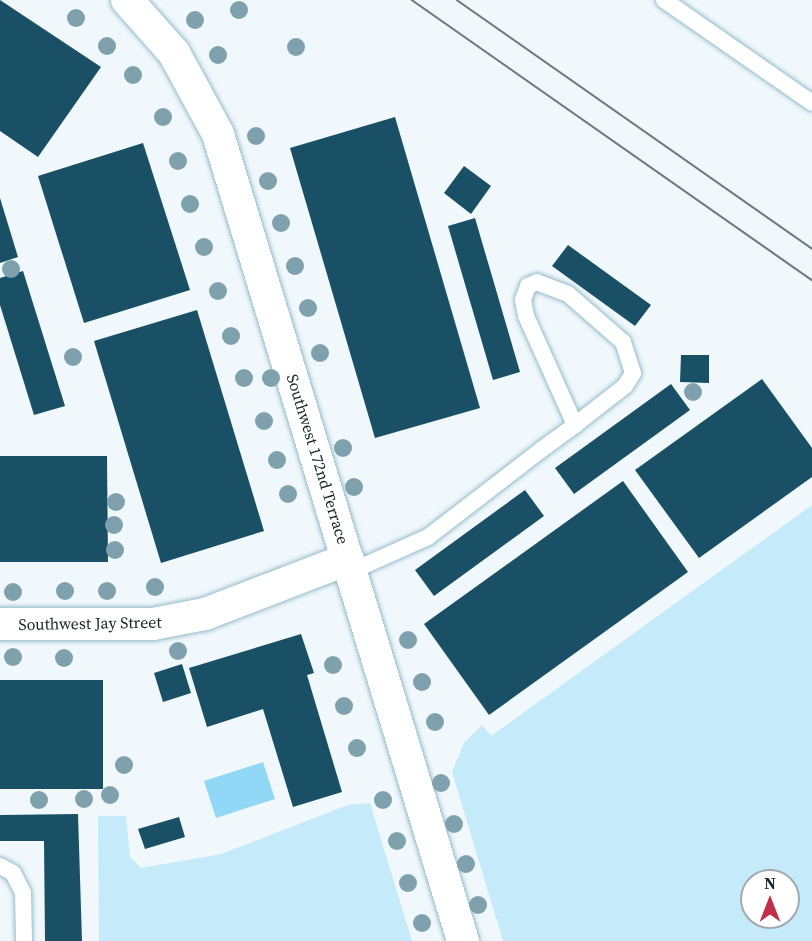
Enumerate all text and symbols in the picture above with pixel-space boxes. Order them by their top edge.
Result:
street label: Southwest 172nd Terrace [283,372,353,546]
street label: Southwest Jay Street [18,612,162,634]
north arrow [740,869,800,929]
text: N [764,872,776,894]

